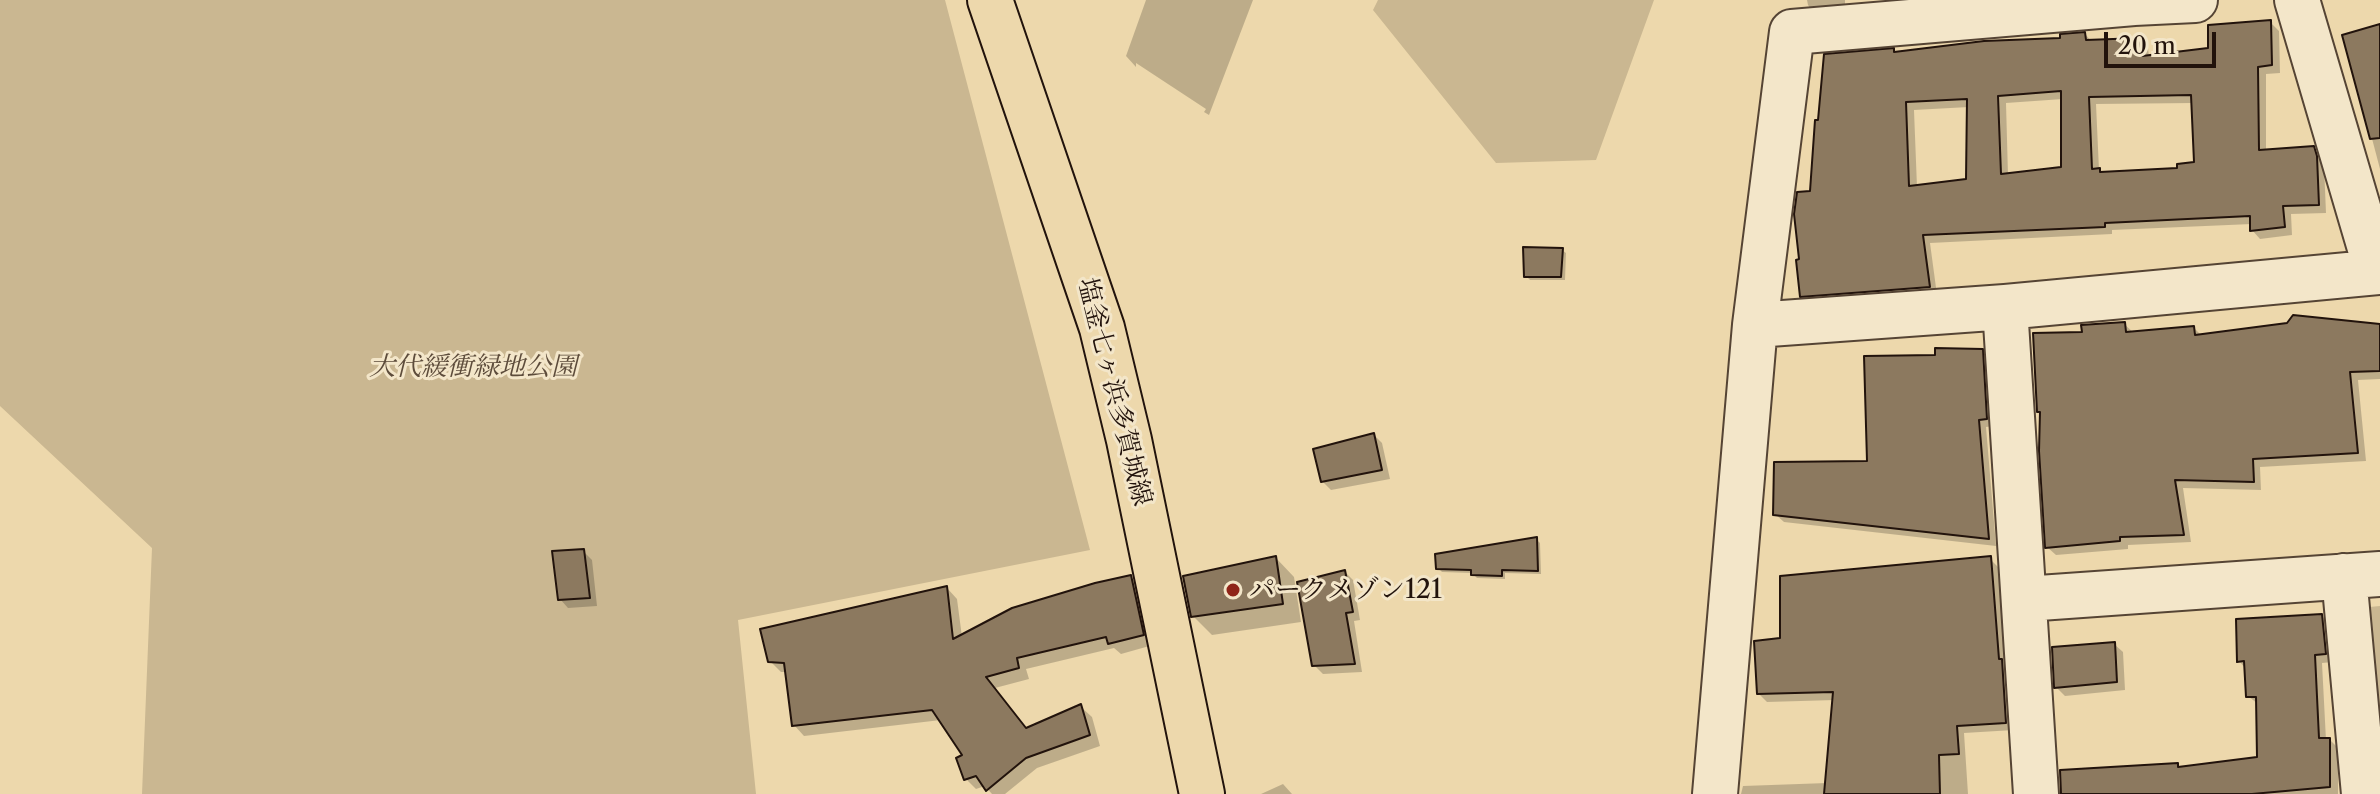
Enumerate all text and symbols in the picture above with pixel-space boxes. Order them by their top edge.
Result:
scale bar [2108,16,2220,66]
text: 20 m [2118,31,2176,60]
street label: 塩釜七ヶ浜多賀城線 [1071,275,1157,509]
park label: 大代緩衝緑地公園 [369,351,577,383]
place label: パークメゾン121 [1249,574,1442,606]
marker: パークメゾン121 [1224,581,1242,599]

